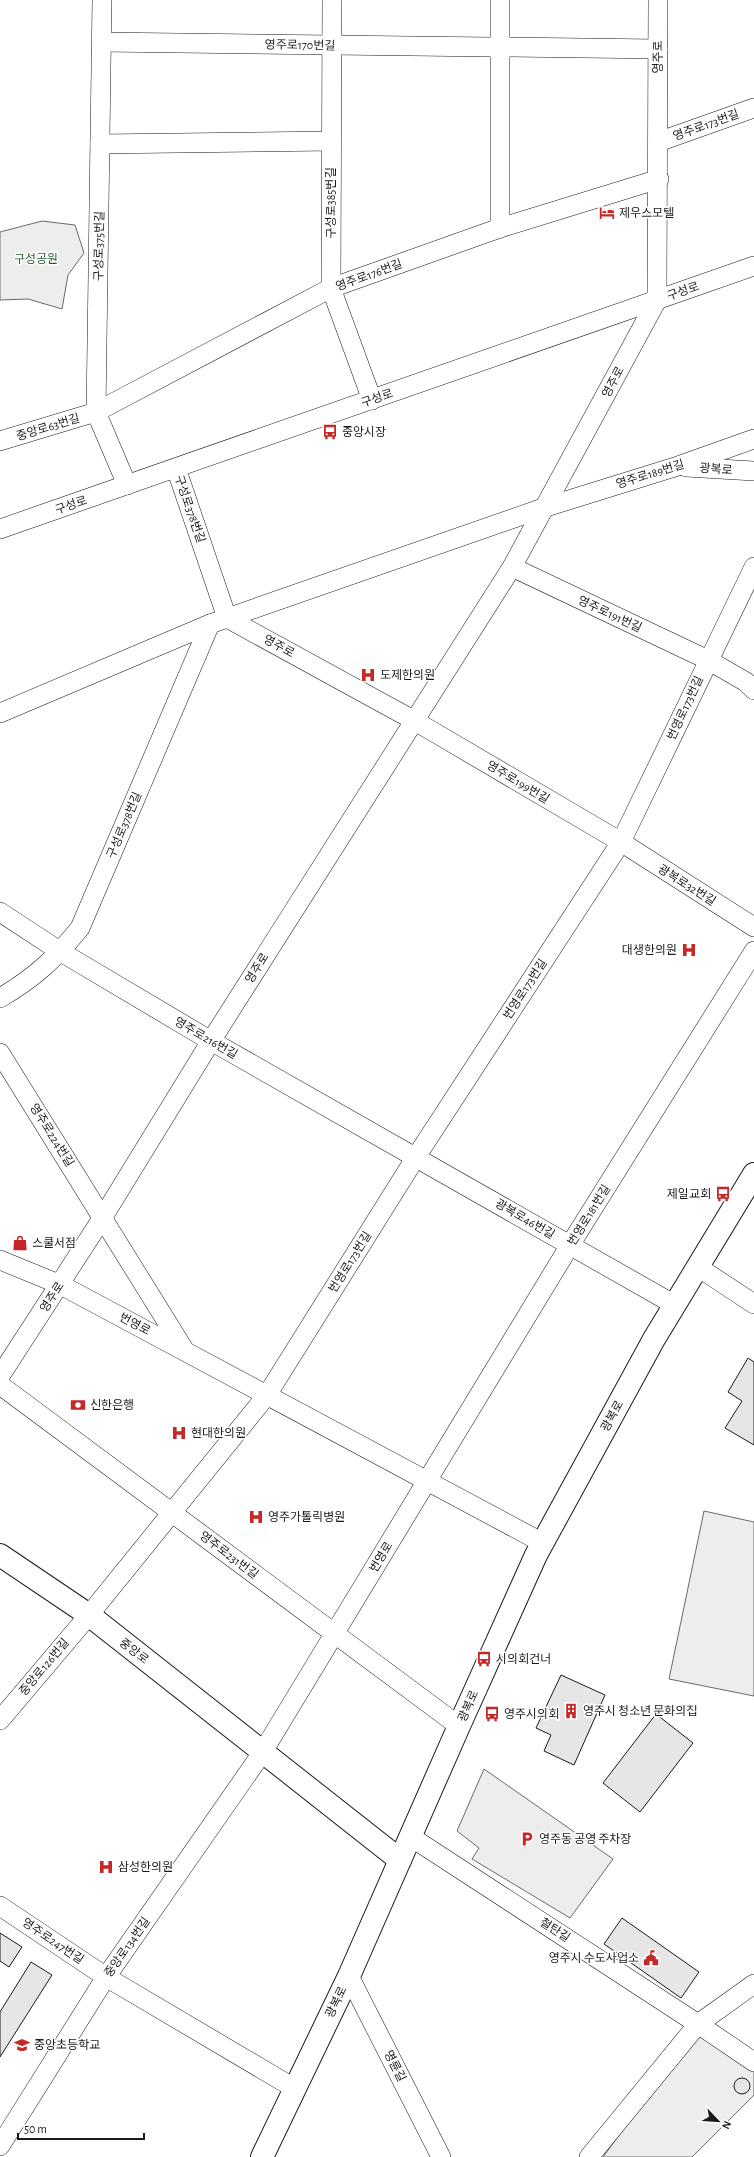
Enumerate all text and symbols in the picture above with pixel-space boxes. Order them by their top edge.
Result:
street label: 영주로170번길 [265,38,335,52]
street label: 영주로 [652,40,664,74]
street label: 영주로173번길 [671,108,741,142]
street label: 구성로385번길 [325,168,337,238]
hotel icon: 제우스모텔 [598,204,616,222]
place label: 제우스모텔 [619,207,674,219]
street label: 구성로375번길 [92,211,106,281]
park label: 구성공원 [14,253,58,265]
street label: 영주로176번길 [334,257,404,293]
street label: 구성로 [665,280,701,302]
street label: 영주로 [600,365,626,399]
street label: 구성로 [359,387,395,409]
street label: 중앙로63번길 [15,412,81,442]
bus stop icon: 중앙시장 [321,423,339,441]
place label: 중앙시장 [342,426,386,438]
street label: 영주로189번길 [614,458,686,490]
street label: 광복로 [699,462,733,476]
street label: 구성로378번길 [173,474,207,544]
street label: 구성로 [53,494,89,516]
street label: 영주로191번길 [576,594,644,634]
street label: 영주로 [262,633,296,659]
hospital icon: 도제한의원 [359,666,377,684]
place label: 도제한의원 [380,669,435,681]
street label: 번영로173번길 [665,674,705,742]
street label: 영주로199번길 [485,759,551,805]
street label: 구성로378번길 [105,790,143,860]
street label: 광복로32번길 [656,863,718,907]
hospital icon: 대생한의원 [680,941,698,959]
place label: 대생한의원 [622,944,677,956]
street label: 영주로 [243,951,271,985]
street label: 번영로173번길 [501,957,549,1021]
street label: 영주로216번길 [172,1015,240,1061]
street label: 영주로224번길 [28,1101,76,1169]
street label: 번영로181번길 [566,1182,612,1248]
bus stop icon: 제일교회 [714,1185,732,1203]
place label: 제일교회 [667,1188,711,1200]
street label: 광복로46번길 [493,1197,557,1241]
street label: 번영로173번길 [327,1229,373,1295]
shop icon: 스쿨서점 [11,1234,29,1252]
place label: 스쿨서점 [32,1237,76,1249]
street label: 영주로 [38,1280,66,1314]
street label: 번영로 [118,1311,152,1337]
bank icon: 신한은행 [69,1396,87,1414]
place label: 신한은행 [90,1399,134,1411]
street label: 광복로 [599,1399,625,1433]
hospital icon: 현대한의원 [170,1424,188,1442]
place label: 현대한의원 [191,1426,246,1439]
hospital icon: 영주가톨릭병원 [247,1508,265,1526]
place label: 영주가톨릭병원 [268,1511,345,1523]
street label: 영주로231번길 [198,1529,260,1581]
street label: 번영로 [367,1540,395,1574]
street label: 중앙로126번길 [17,1636,71,1698]
street label: 중앙로 [117,1636,151,1666]
bus stop icon: 시의회건너 [475,1650,493,1668]
place label: 시의회건너 [496,1653,551,1665]
street label: 광복로 [456,1688,480,1724]
building icon: 영주시 청소년 문화의집 [562,1702,580,1720]
bus stop icon: 영주시의회 [483,1705,501,1723]
place label: 영주시 청소년 문화의집 [583,1705,697,1717]
place label: 영주시의회 [504,1708,559,1720]
parking icon: 영주동 공영 주차장 [518,1830,536,1848]
place label: 영주동 공영 주차장 [539,1833,631,1845]
hospital icon: 삼성한의원 [97,1858,115,1876]
place label: 삼성한의원 [118,1861,173,1873]
street label: 중앙로134번길 [102,1915,152,1979]
street label: 영주로247번길 [20,1916,86,1966]
street label: 철탄길 [538,1916,572,1944]
public building icon: 영주시 수도사업소 [642,1949,660,1967]
place label: 영주시 수도사업소 [549,1952,639,1964]
street label: 광복로 [323,1984,349,2020]
school or university icon: 중앙초등학교 [13,2036,31,2054]
place label: 중앙초등학교 [34,2038,100,2051]
street label: 명륜길 [382,2049,408,2083]
north arrow [698,2101,738,2141]
scale bar [18,2115,144,2141]
text: N [720,2119,733,2131]
text: 50 m [24,2123,47,2135]

